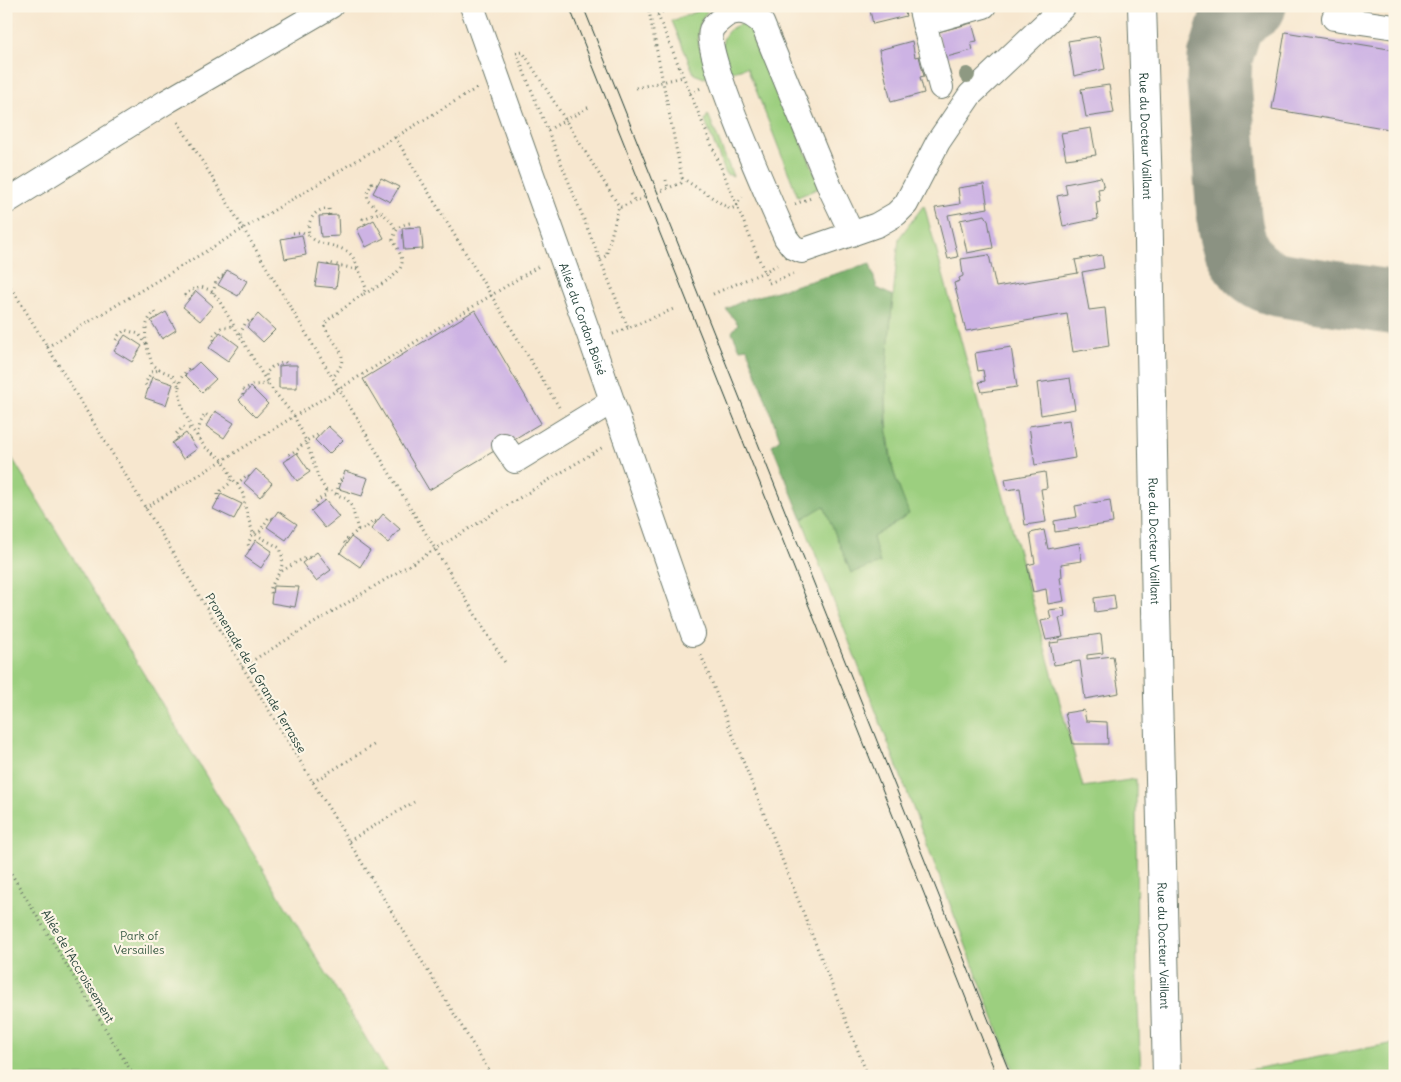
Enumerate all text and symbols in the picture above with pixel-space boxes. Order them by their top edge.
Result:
street label: Rue du Docteur Vaillant [1137,72,1156,200]
street label: Allée du Cordon Boisé [557,261,610,377]
street label: Rue du Docteur Vaillant [1146,477,1163,605]
street label: Promenade de la Grande Terrasse [202,590,310,756]
street label: Rue du Docteur Vaillant [1155,882,1173,1009]
street label: Allée de l'Accroissement [38,907,118,1025]
park label: Park of Versailles [114,928,164,957]

